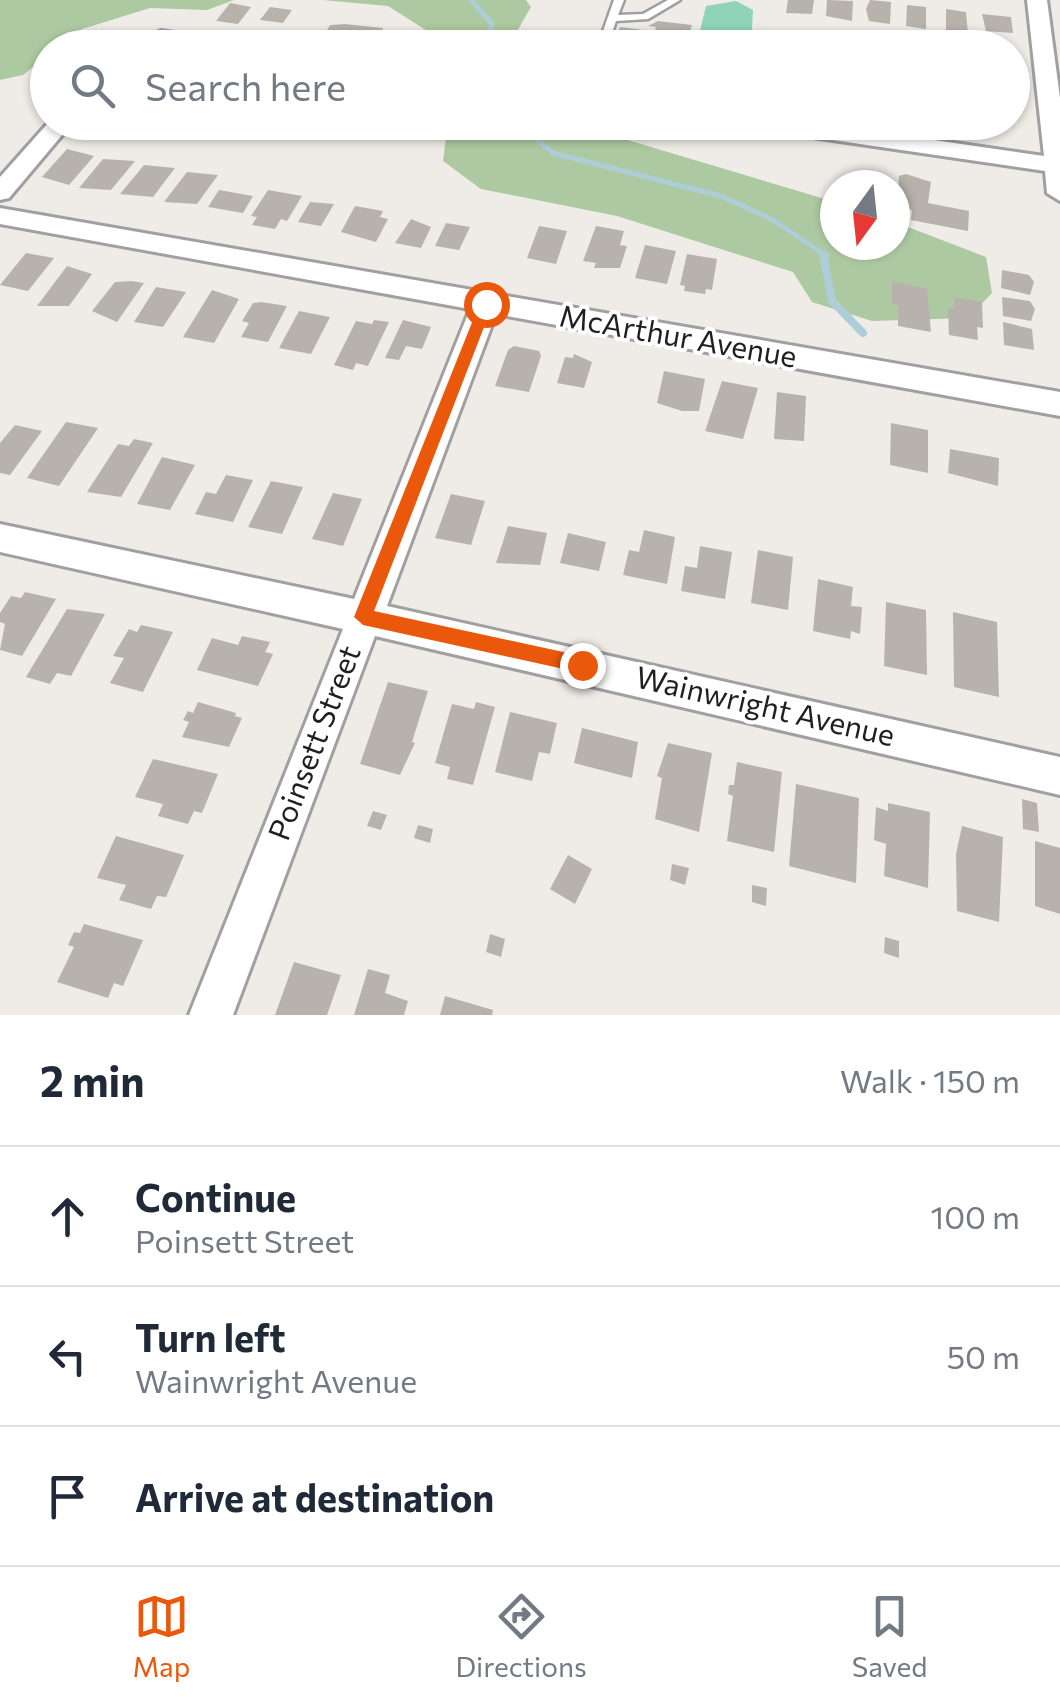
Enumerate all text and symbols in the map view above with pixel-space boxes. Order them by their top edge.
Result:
search box [30,30,1030,140]
icon: search [65,58,120,113]
text: Search here [145,62,346,109]
north arrow [820,170,910,260]
route start [464,282,510,328]
street label: McArthur Avenue [557,295,800,374]
street label: Poinsett Street [259,640,367,845]
route end [560,643,606,689]
street label: Wainwright Avenue [633,657,899,752]
text: 2 min [40,1054,145,1106]
text: Walk · 150 m [840,1060,1020,1100]
text: Continue [135,1173,296,1220]
icon: ahead [40,1189,95,1244]
text: 100 m [931,1196,1020,1236]
text: Poinsett Street [135,1220,354,1260]
text: Turn left [135,1313,286,1360]
icon: left [40,1329,95,1384]
text: 50 m [947,1336,1020,1376]
text: Wainwright Avenue [135,1360,417,1400]
icon: arrive [40,1469,95,1524]
text: Arrive at destination [135,1473,494,1520]
tab: Map [133,1589,190,1683]
tab: Directions [455,1589,587,1683]
tab: Saved [852,1589,927,1683]

